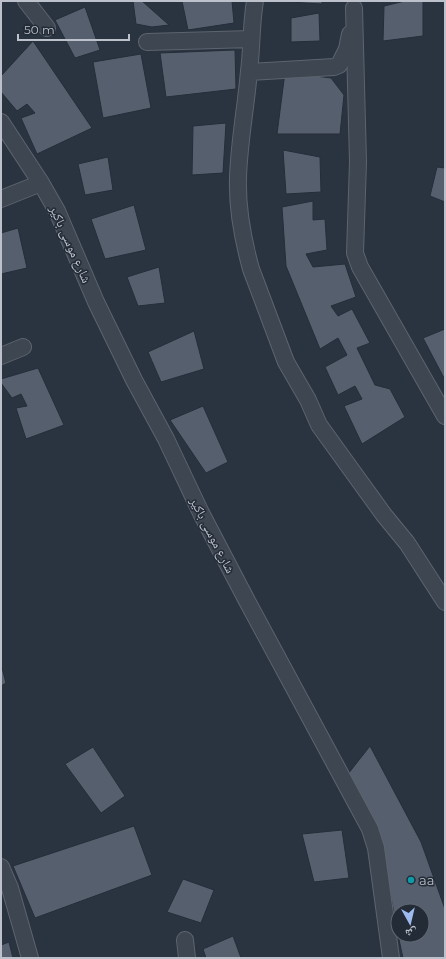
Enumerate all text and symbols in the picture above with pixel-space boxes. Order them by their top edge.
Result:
scale bar [18,16,129,42]
text: 50 m [24,22,55,37]
street label: شارع موسى باكير [45,202,95,286]
street label: شارع موسى باكير [185,493,239,577]
place label: aa [419,872,434,888]
marker: aa [406,875,416,885]
north arrow [390,903,430,943]
text: ش [404,924,418,941]

